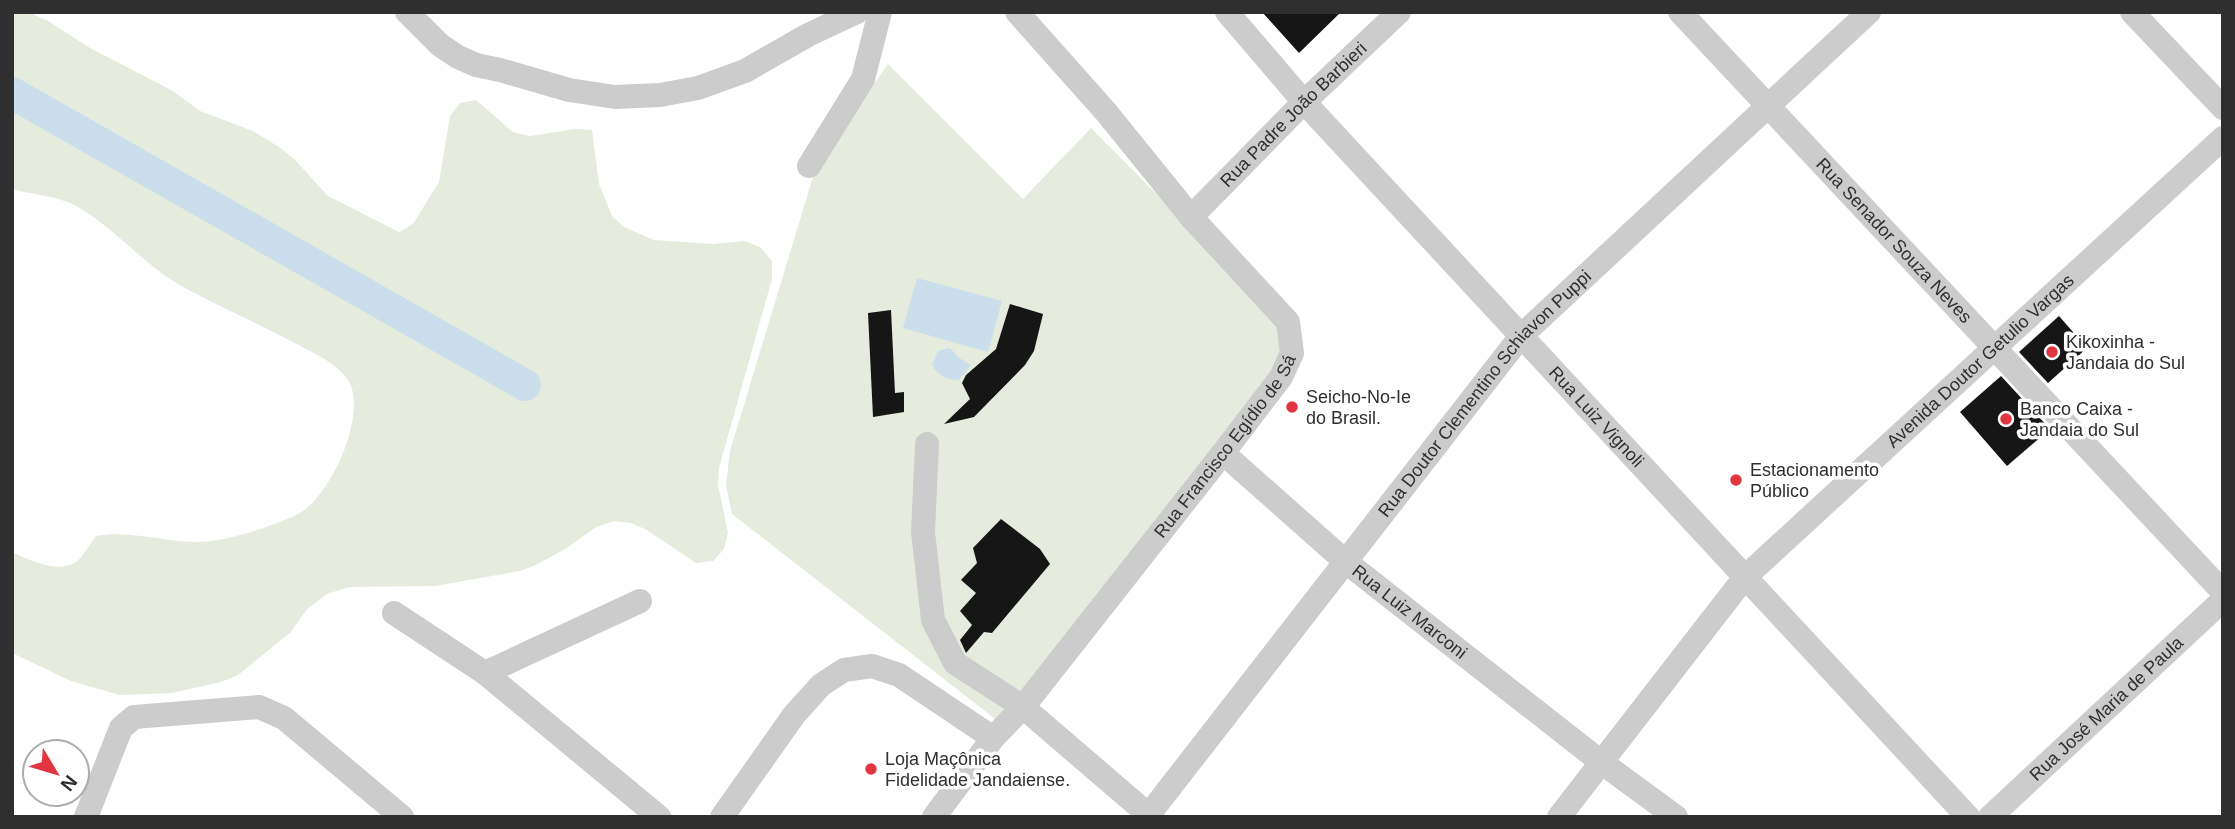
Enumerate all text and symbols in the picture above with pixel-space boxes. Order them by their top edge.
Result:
street label: Rua Padre João Barbieri [1216,38,1371,191]
street label: Rua Senador Souza Neves [1812,154,1976,327]
street label: Rua Doutor Clementino Schiavon Puppi [1374,266,1595,521]
street label: Avenida Doutor Getulio Vargas [1883,270,2078,452]
place label: Kikoxinha - Jandaia do Sul [2066,332,2185,373]
marker: Kikoxinha - Jandaia do Sul [2044,344,2060,360]
street label: Rua Francisco Egídio de Sá [1150,351,1300,542]
street label: Rua Luiz Vignoli [1545,362,1648,471]
place label: Seicho-No-Ie do Brasil. [1306,387,1411,428]
marker: Seicho-No-Ie do Brasil. [1284,399,1300,415]
place label: Banco Caixa - Jandaia do Sul [2020,399,2139,440]
marker: Banco Caixa - Jandaia do Sul [1998,411,2014,427]
place label: Estacionamento Público [1750,460,1879,501]
marker: Estacionamento Público [1728,472,1744,488]
street label: Rua Luiz Marconi [1348,561,1471,663]
street label: Rua José Maria de Paula [2026,632,2188,785]
north arrow [21,738,91,808]
place label: Loja Maçônica Fidelidade Jandaiense. [885,749,1070,790]
marker: Loja Maçônica Fidelidade Jandaiense. [863,761,879,777]
text: N [57,771,82,795]

